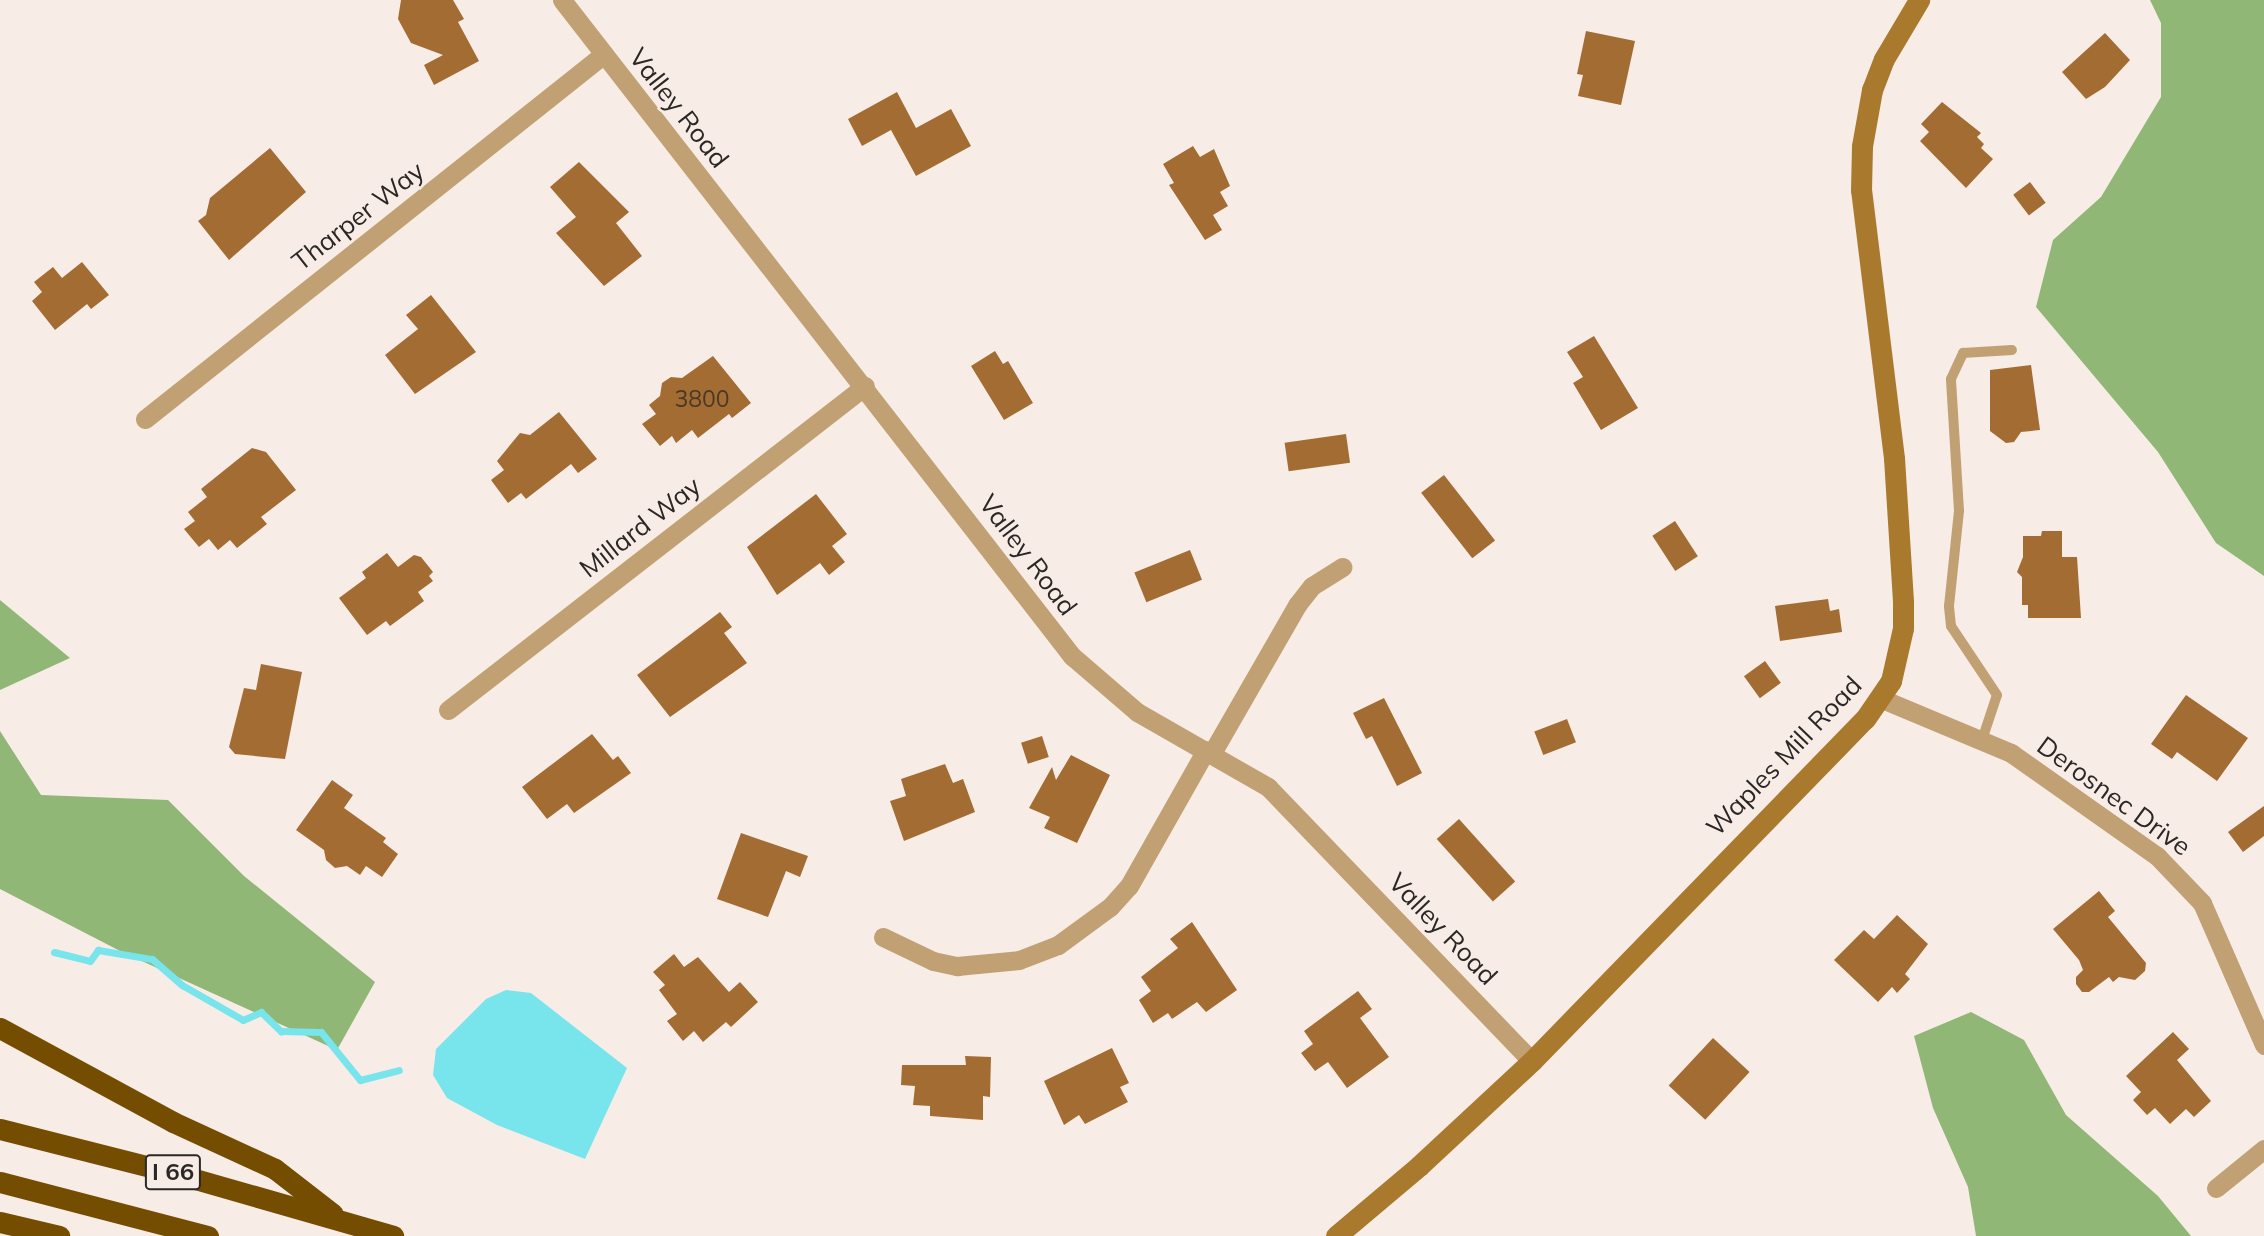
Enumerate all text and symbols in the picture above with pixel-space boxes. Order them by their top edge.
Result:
street label: Valley Road [623,42,735,174]
street label: Tharper Way [286,155,430,277]
house number: 3800 [674,385,730,413]
street label: Millard Way [573,470,707,584]
street label: Valley Road [973,489,1083,621]
street label: Waples Mill Road [1700,670,1868,842]
street label: Derosnec Drive [2031,730,2197,862]
street label: Valley Road [1382,867,1504,991]
road number: I 66 [143,1152,203,1192]

